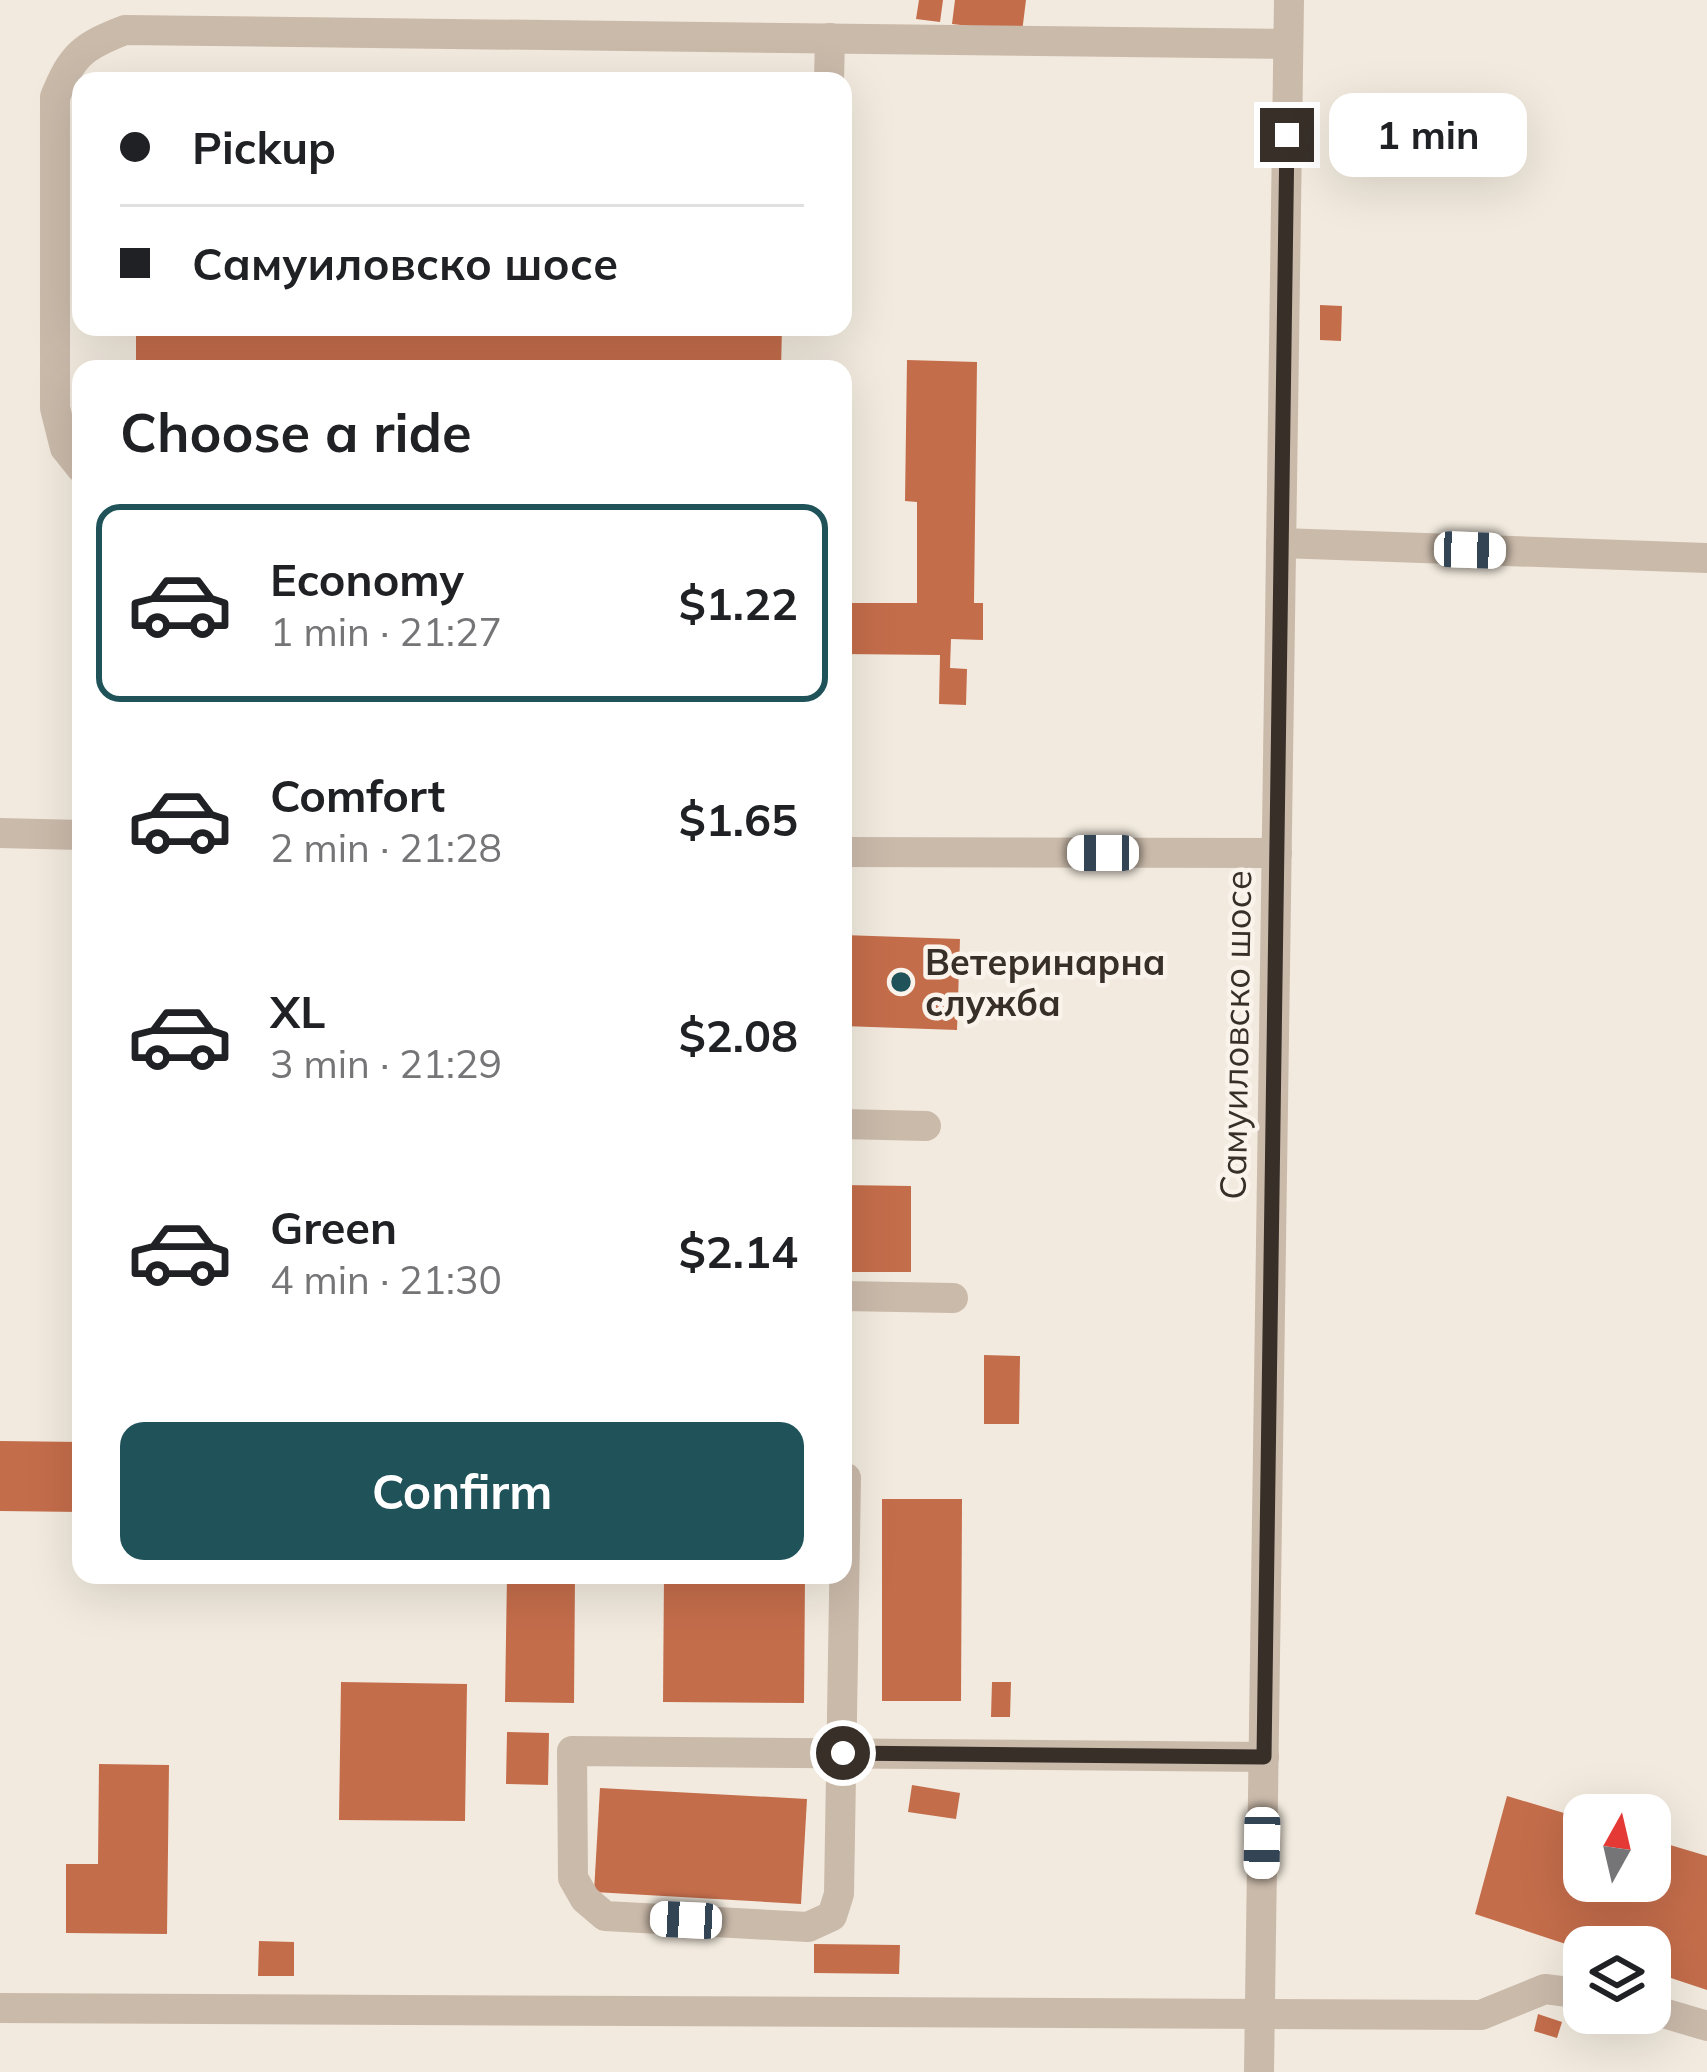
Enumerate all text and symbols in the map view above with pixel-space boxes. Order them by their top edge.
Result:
callout: 1 min [1329,93,1527,177]
route end [1260,108,1314,162]
text: 1 min [1377,110,1479,159]
text: Pickup [192,119,336,175]
text: Самуиловско шосе [192,235,618,291]
text: Choose a ride [120,398,472,466]
car [1433,531,1507,569]
icon: car [126,549,234,657]
text: Economy [270,551,464,607]
text: $1.22 [679,575,798,631]
text: 1 min · 21:27 [270,607,502,656]
icon: car [126,765,234,873]
text: Comfort [270,767,445,823]
text: $1.65 [679,791,798,847]
text: 2 min · 21:28 [270,823,502,872]
car [1067,835,1139,871]
street label: Самуиловско шосе [1210,870,1260,1200]
place label: Ветеринарна служба [925,939,1165,1025]
marker: Ветеринарна служба [888,969,914,995]
icon: car [126,981,234,1089]
text: XL [270,983,325,1039]
text: $2.08 [679,1007,798,1063]
text: 3 min · 21:29 [270,1039,502,1088]
icon: car [126,1197,234,1305]
text: Green [270,1199,397,1255]
text: $2.14 [679,1223,798,1279]
text: 4 min · 21:30 [270,1255,502,1304]
button: Confirm [120,1422,804,1560]
route start [816,1726,870,1780]
north arrow [1563,1794,1671,1902]
map controls [1563,1794,1671,2034]
car [1243,1807,1281,1879]
car [649,1900,723,1940]
button: layers [1563,1926,1671,2034]

